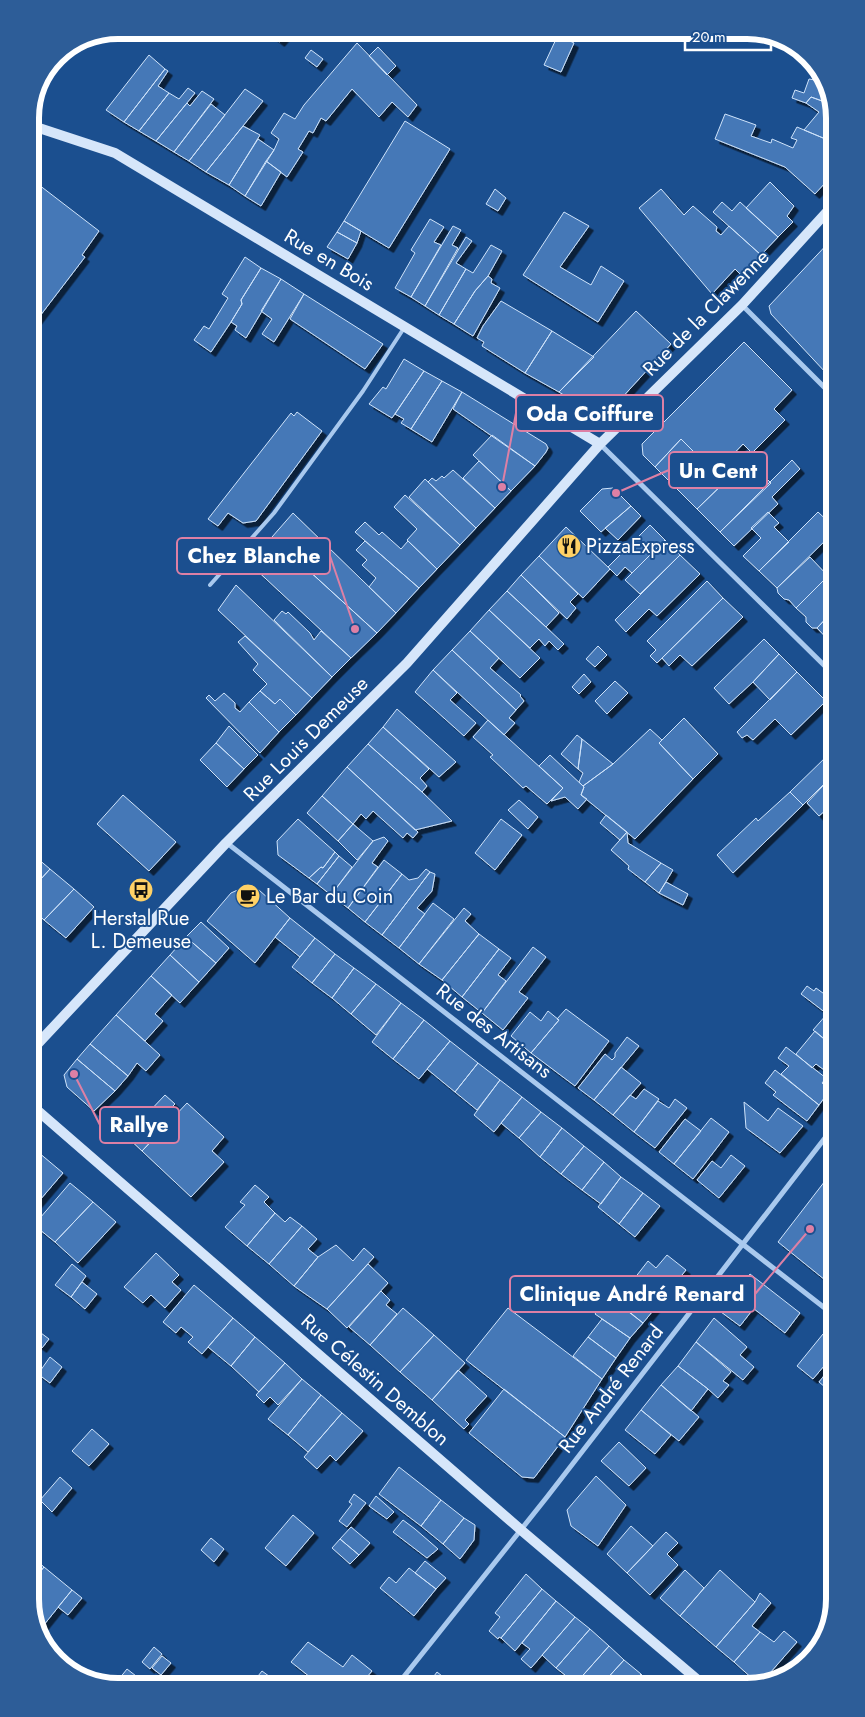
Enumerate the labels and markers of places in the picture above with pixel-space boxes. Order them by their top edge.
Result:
callout: Oda Coiffure [516,395,663,431]
callout: Un Cent [669,452,767,488]
place label: PizzaExpress [586,532,695,561]
restaurant icon: PizzaExpress [556,533,582,559]
callout: Chez Blanche [177,538,330,574]
bus stop icon: Herstal Rue L. Demeuse [128,877,154,903]
place label: Le Bar du Coin [266,882,393,911]
cafe icon: Le Bar du Coin [235,883,261,909]
place label: Herstal Rue L. Demeuse [91,904,191,956]
callout: Rallye [100,1107,179,1143]
callout: Clinique André Renard [510,1276,755,1312]

